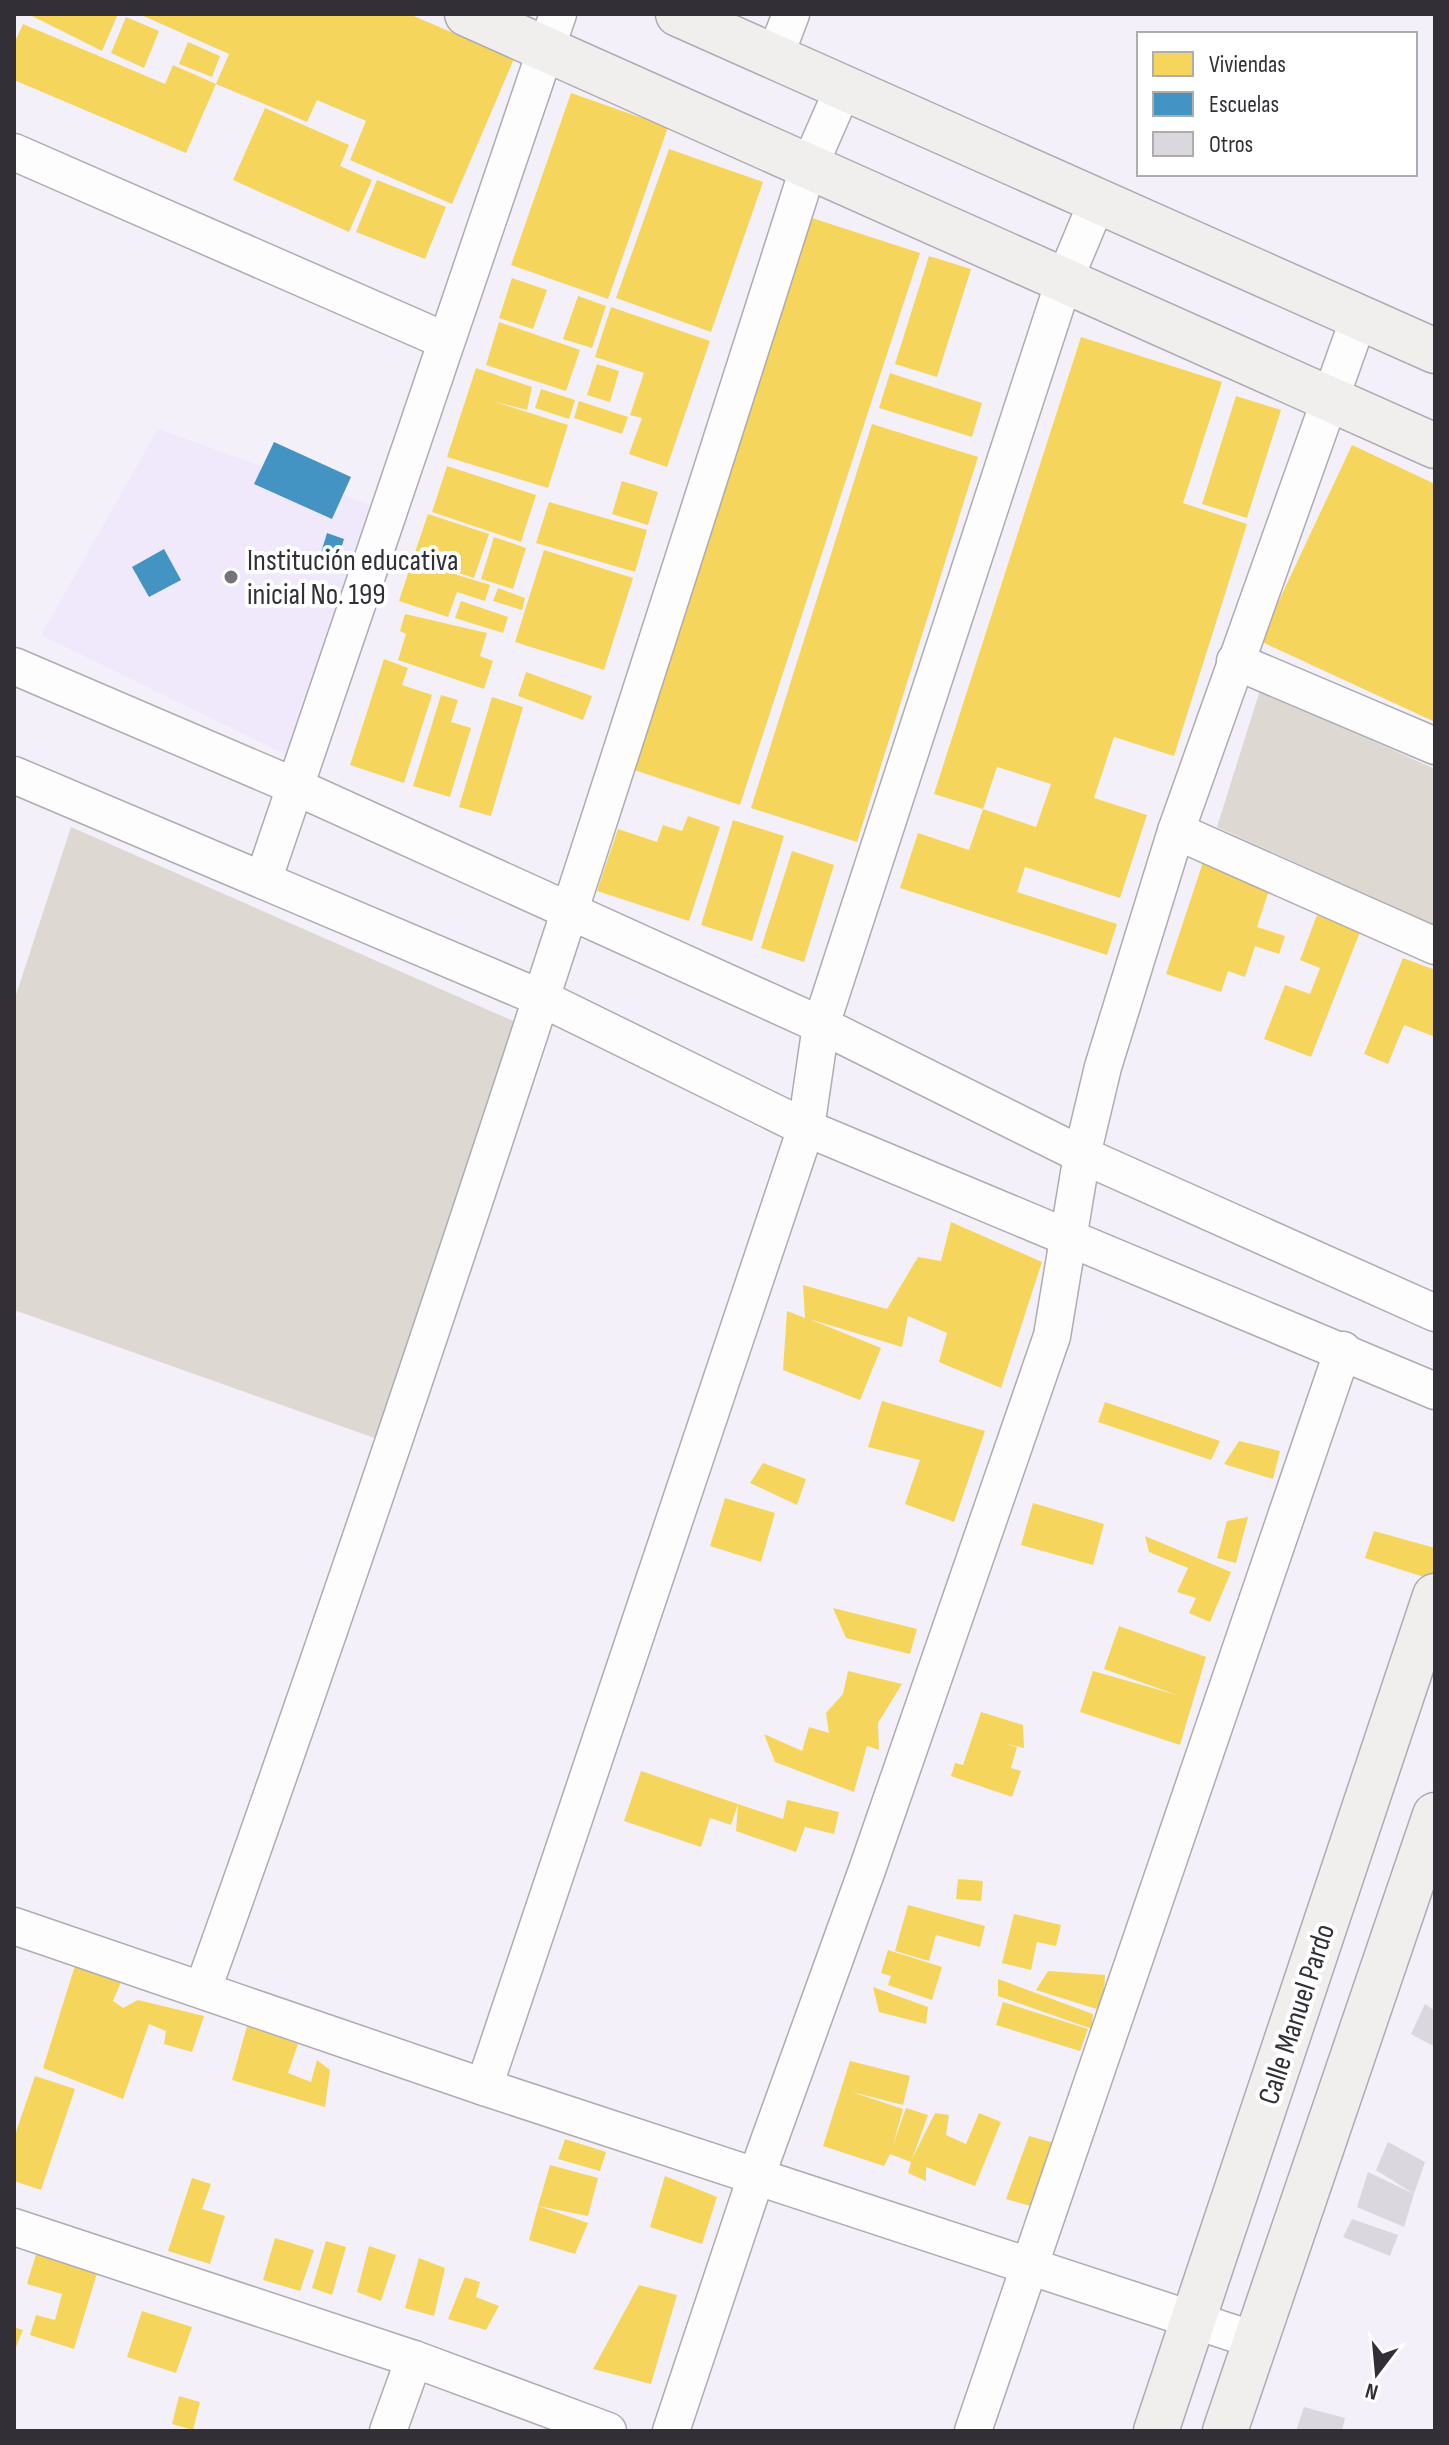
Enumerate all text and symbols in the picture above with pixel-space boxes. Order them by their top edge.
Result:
legend [1137,32,1417,176]
text: Viviendas [1209,50,1286,79]
text: Escuelas [1209,90,1279,119]
text: Otros [1209,130,1253,159]
place label: Institución educativa inicial No. 199 [247,543,458,613]
marker: Institución educativa inicial No. 199 [222,568,240,586]
street label: Calle Manuel Pardo [1251,1920,1343,2109]
north arrow [1337,2333,1417,2413]
text: N [1363,2376,1381,2405]

